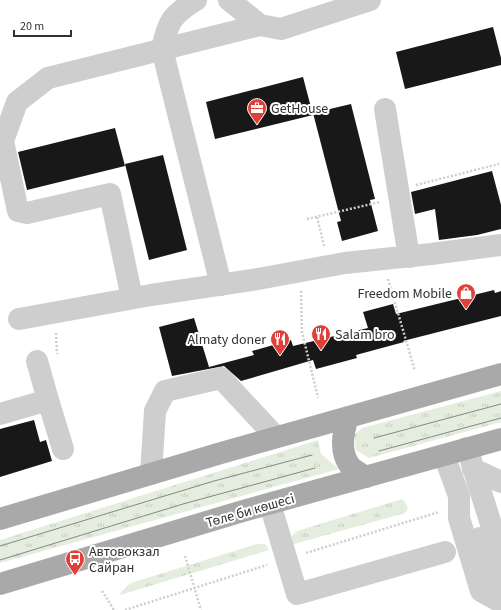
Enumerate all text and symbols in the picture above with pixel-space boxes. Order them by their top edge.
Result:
scale bar [14,12,71,38]
text: 20 m [20,18,44,35]
office icon: GetHouse [246,97,268,125]
place label: GetHouse [271,99,328,119]
shop icon: Freedom Mobile [455,282,477,310]
place label: Freedom Mobile [358,284,452,304]
restaurant icon: Salam bro [310,323,332,351]
place label: Salam bro [335,325,395,345]
restaurant icon: Almaty doner [269,328,291,356]
place label: Almaty doner [187,330,266,350]
street label: Төле би көшесі [204,489,297,533]
place label: Автовокзал Сайран [89,542,160,578]
bus stop icon: Автовокзал Сайран [64,548,86,576]

